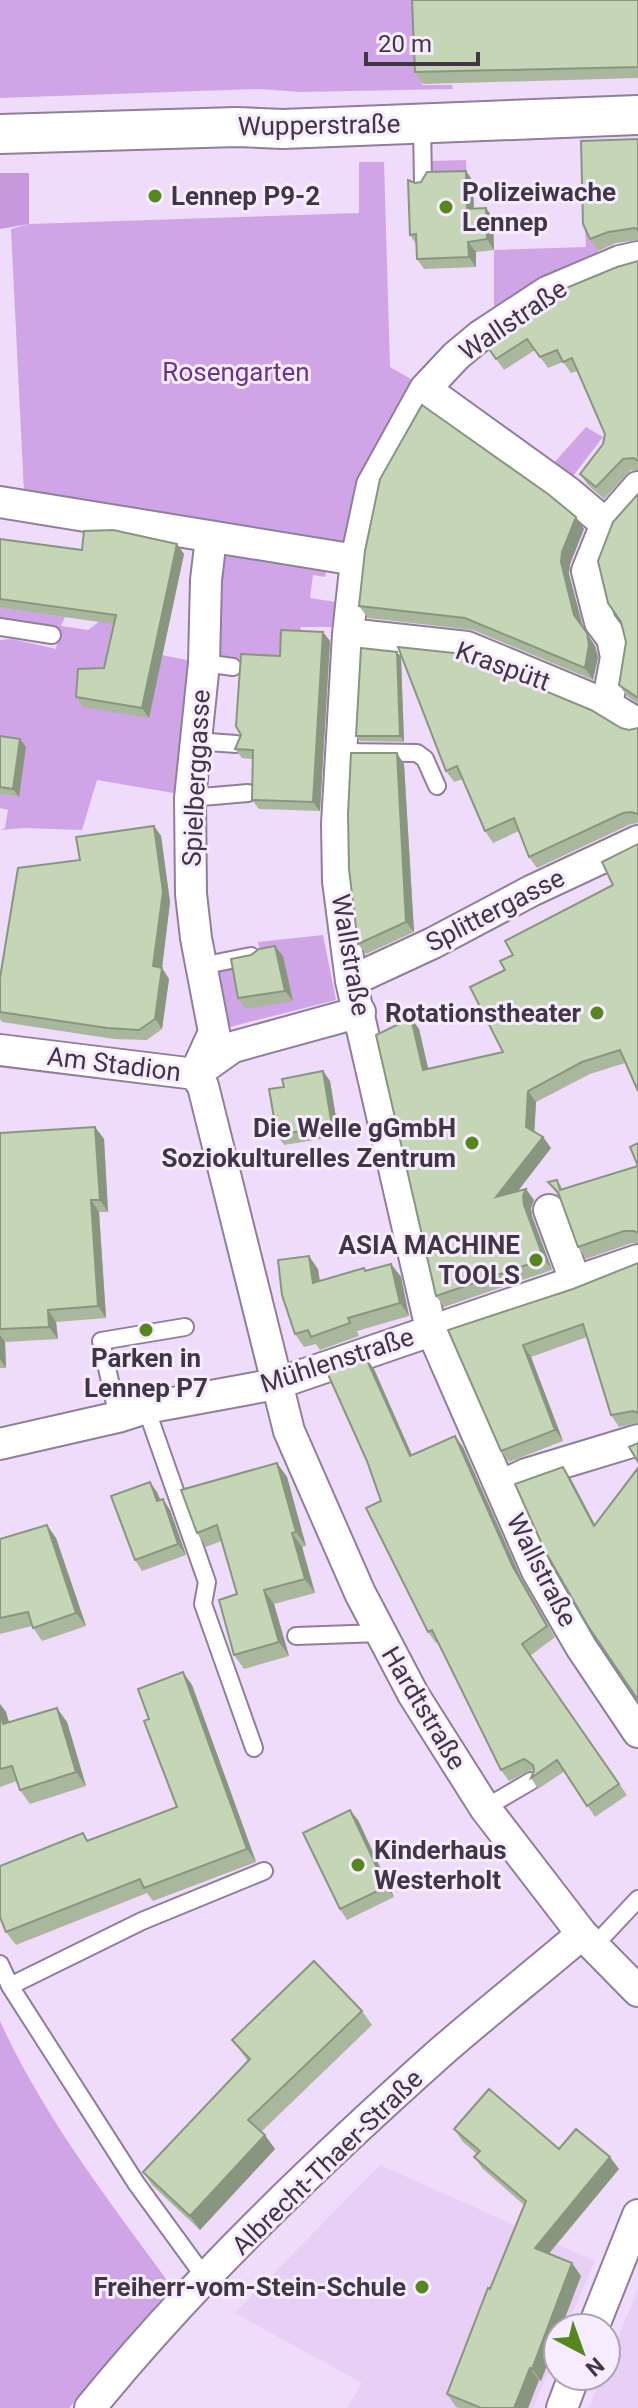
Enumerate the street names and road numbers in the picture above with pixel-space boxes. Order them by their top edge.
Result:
street label: Wupperstraße [237,109,401,141]
street label: Wallstraße [454,273,572,367]
street label: Kraspütt [452,635,554,697]
street label: Spielberggasse [176,689,216,867]
street label: Splittergasse [421,862,569,958]
street label: Wallstraße [326,892,376,1018]
street label: Am Stadion [45,1041,183,1087]
street label: Mühlenstraße [257,1321,417,1399]
street label: Wallstraße [501,1508,583,1632]
street label: Hardtstraße [376,1641,472,1775]
street label: Albrecht-Thaer-Straße [225,2063,429,2261]

